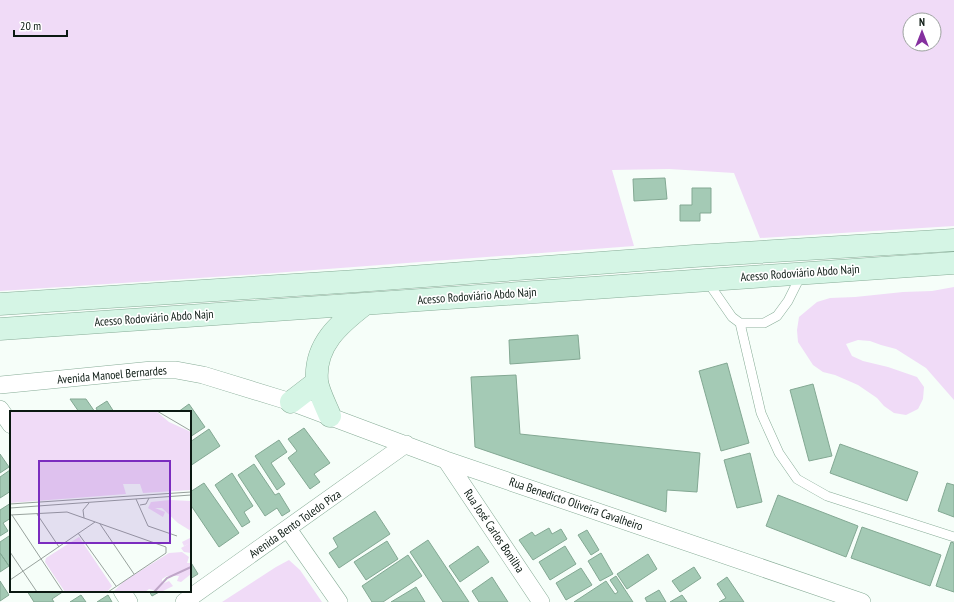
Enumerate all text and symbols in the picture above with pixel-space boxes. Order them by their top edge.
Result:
scale bar [14,12,67,38]
north arrow [902,12,942,52]
text: N [919,15,925,29]
text: 20 m [20,18,41,33]
street label: Acesso Rodoviário Abdo Najn [740,261,860,284]
street label: Acesso Rodoviário Abdo Najn [417,284,537,307]
street label: Acesso Rodoviário Abdo Najn [94,306,214,329]
street label: Avenida Manoel Bernardes [57,362,167,387]
inset map [10,411,191,592]
street label: Rua Benedicto Oliveira Cavalheiro [507,474,645,534]
street label: Avenida Bento Toledo Piza [246,486,344,561]
street label: Rua José Carlos Bonilha [461,486,528,576]

